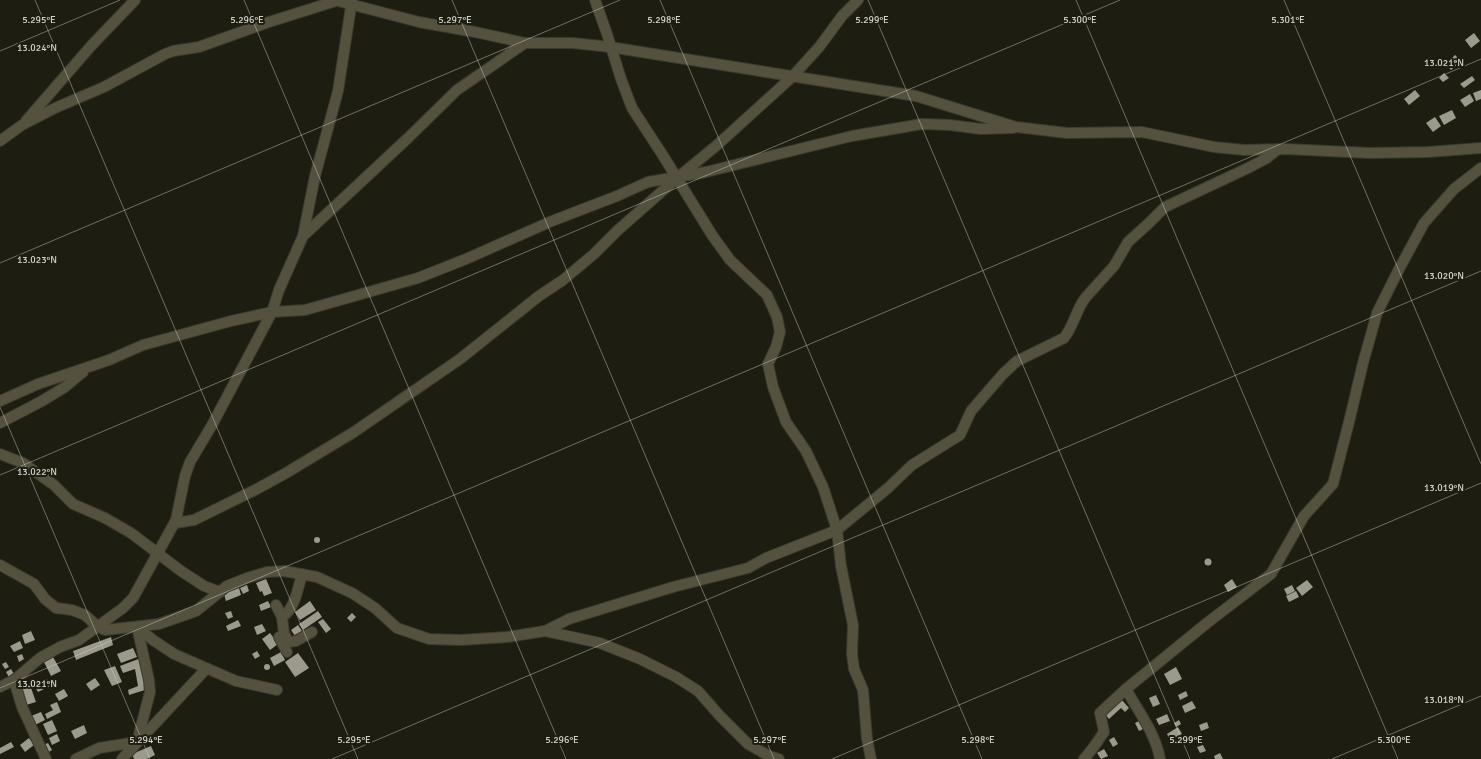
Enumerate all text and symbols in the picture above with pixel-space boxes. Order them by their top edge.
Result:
text: 5.295°E [22,14,56,26]
text: 5.296°E [230,14,264,26]
text: 5.297°E [438,14,472,26]
text: 5.298°E [647,14,681,26]
text: 5.299°E [855,14,889,26]
text: 5.300°E [1063,14,1097,26]
text: 5.301°E [1271,14,1305,26]
text: 13.024°N [17,42,57,54]
text: 13.021°N [1424,57,1464,69]
text: 13.023°N [17,254,57,266]
text: 13.020°N [1424,270,1464,282]
text: 13.022°N [17,466,57,478]
text: 13.019°N [1424,482,1464,494]
text: 13.021°N [17,678,57,690]
text: 13.018°N [1424,694,1464,706]
text: 5.294°E [129,734,163,746]
text: 5.295°E [337,734,371,746]
text: 5.296°E [545,734,579,746]
text: 5.297°E [753,734,787,746]
text: 5.298°E [961,734,995,746]
text: 5.299°E [1169,734,1203,746]
text: 5.300°E [1377,734,1411,746]

